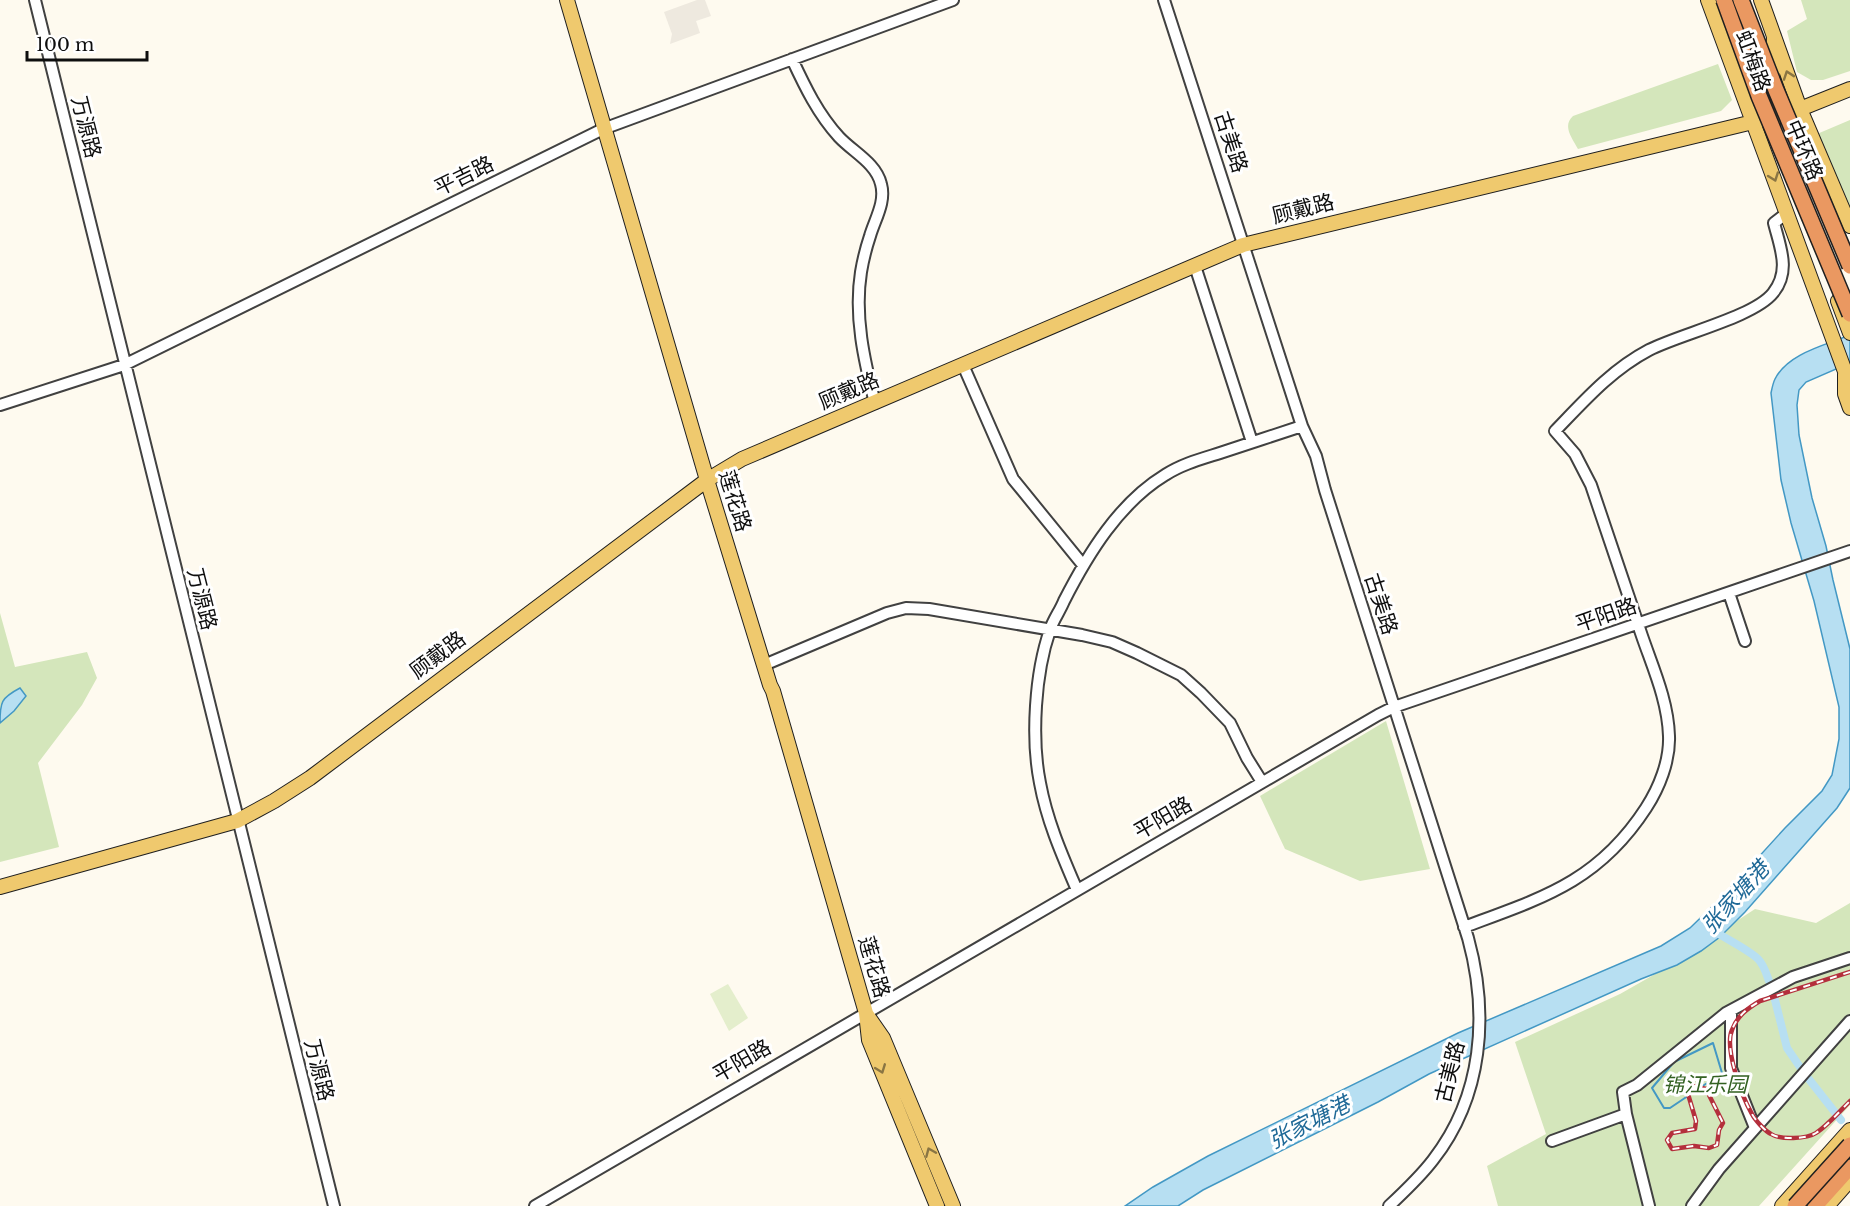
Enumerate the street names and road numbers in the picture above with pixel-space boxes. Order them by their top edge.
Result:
street label: 虹梅路 [1730,27,1776,95]
street label: 万源路 [66,93,106,161]
street label: 古美路 [1209,108,1253,176]
street label: 中环路 [1780,116,1828,184]
street label: 平吉路 [430,151,498,201]
street label: 顾戴路 [1269,189,1337,229]
street label: 顾戴路 [815,367,883,415]
street label: 莲花路 [713,467,757,535]
street label: 万源路 [182,565,222,633]
street label: 古美路 [1359,570,1403,638]
street label: 平阳路 [1572,592,1640,638]
street label: 顾戴路 [405,626,471,684]
street label: 平阳路 [1129,791,1197,845]
street label: 莲花路 [853,933,895,1001]
street label: 平阳路 [708,1034,776,1088]
street label: 万源路 [299,1036,339,1104]
street label: 古美路 [1430,1038,1470,1106]

